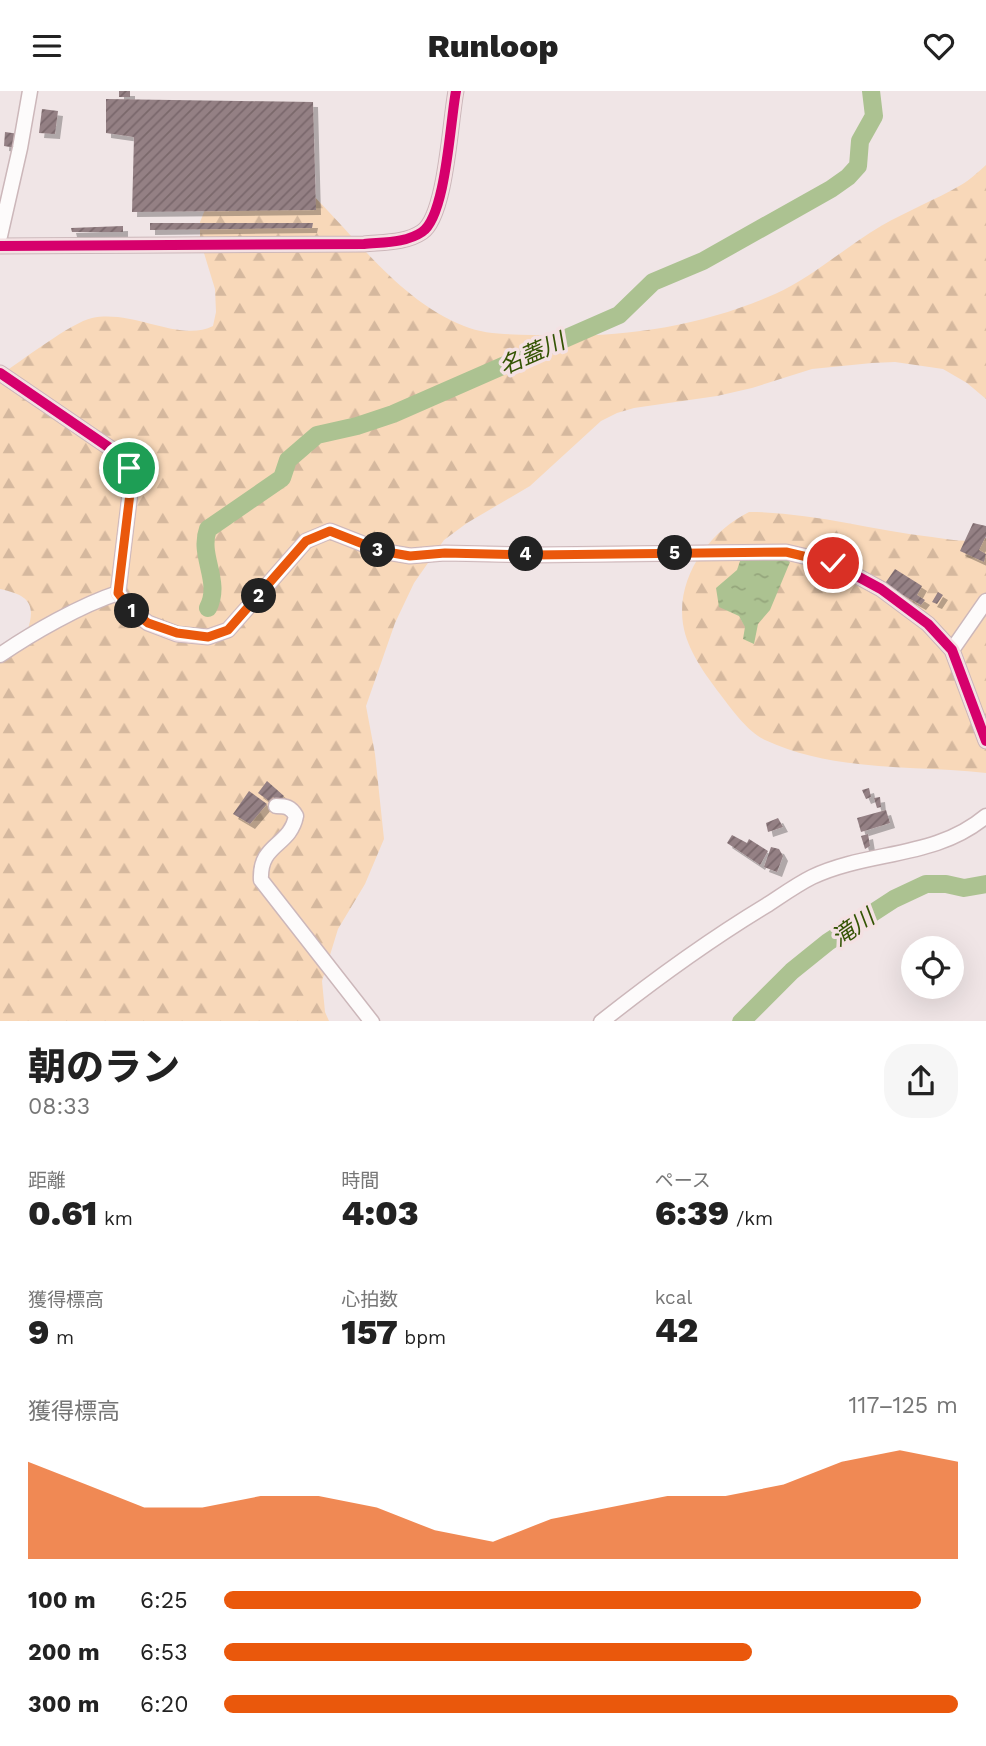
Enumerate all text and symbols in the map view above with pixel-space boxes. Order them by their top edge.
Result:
icon: menu [28,27,66,65]
text: Runloop [428,27,558,65]
icon: heart [920,27,958,65]
water label: 名蓋川 [495,326,572,380]
pin [99,438,159,498]
icon: arrive [110,449,148,487]
pin: 3 [360,533,396,567]
pin [803,533,863,593]
pin: 5 [658,535,692,571]
pin: 4 [508,537,544,571]
text: 3 [372,538,383,561]
text: 5 [669,541,680,564]
text: 4 [519,542,532,565]
icon: check [814,544,852,582]
pin: 2 [242,579,276,613]
text: 2 [253,584,264,607]
pin: 1 [114,594,150,629]
text: 1 [127,599,136,622]
water label: 滝川 [826,902,882,952]
map controls [901,936,964,999]
button: locate [901,936,964,999]
button: share [884,1044,958,1118]
text: 朝のラン [28,1045,180,1089]
text: 08:33 [28,1093,90,1120]
text: 距離 [28,1169,66,1192]
text: 時間 [341,1169,379,1192]
text: ペース [655,1169,711,1192]
text: 0.61 [28,1192,97,1234]
text: 4:03 [341,1192,419,1234]
text: 6:39 [655,1192,729,1234]
text: km [97,1207,133,1230]
text: /km [729,1207,773,1230]
text: kcal [655,1286,692,1309]
text: 獲得標高 [28,1288,104,1311]
text: 心拍数 [341,1288,398,1311]
text: 42 [655,1309,698,1351]
text: 9 [28,1311,50,1353]
text: 157 [341,1311,398,1353]
text: m [50,1326,74,1349]
text: bpm [398,1326,446,1349]
text: 117–125 m [848,1392,958,1419]
text: 獲得標高 [28,1398,120,1425]
text: 100 m [28,1587,96,1614]
text: 6:25 [140,1587,188,1614]
text: 200 m [28,1639,100,1666]
text: 6:53 [140,1639,188,1666]
text: 300 m [28,1691,99,1718]
text: 6:20 [140,1691,189,1718]

